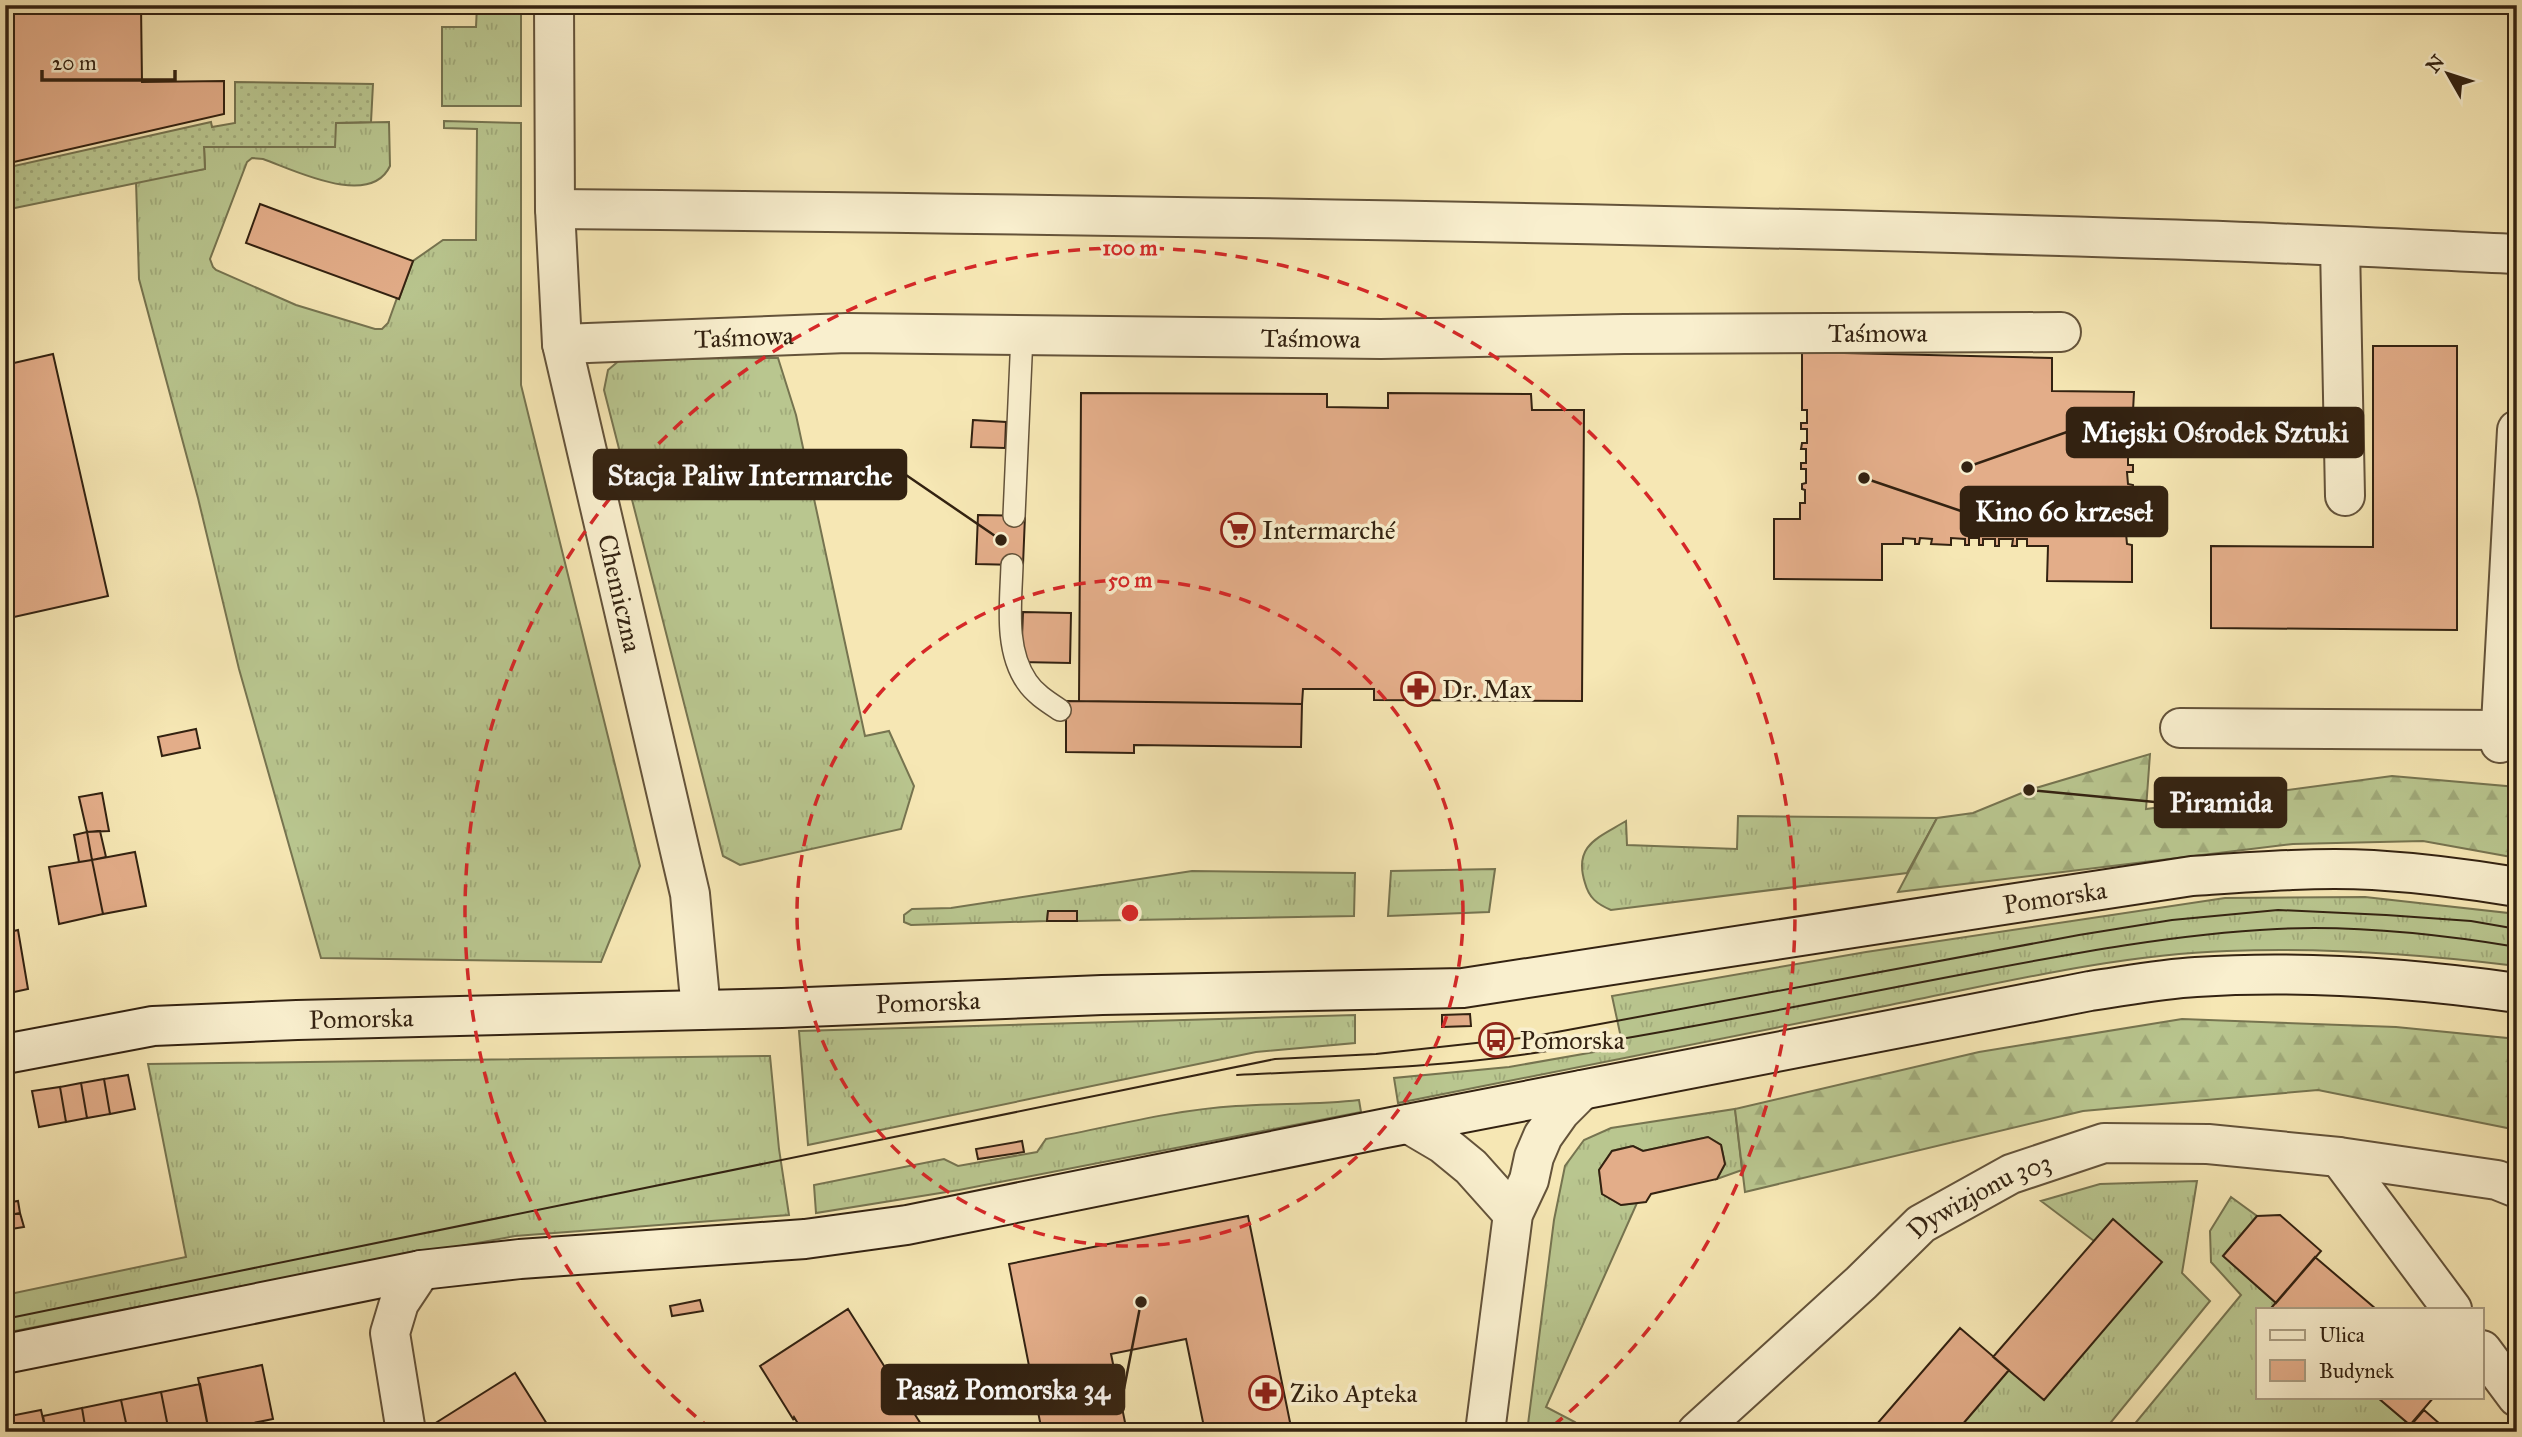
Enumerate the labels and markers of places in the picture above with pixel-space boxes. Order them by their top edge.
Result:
callout: Miejski Ośrodek Sztuki [2067,408,2363,457]
callout: Stacja Paliw Intermarche [594,450,906,499]
callout: Kino 60 krzeseł [1961,487,2167,536]
supermarket icon: Intermarché [1219,511,1257,549]
place label: Intermarché [1262,514,1396,546]
pharmacy icon: Dr. Max [1399,670,1437,708]
place label: Dr. Max [1442,673,1532,705]
callout: Piramida [2155,778,2286,827]
centre of rings [1118,901,1142,925]
bus stop icon: Pomorska [1477,1021,1515,1059]
place label: Pomorska [1520,1024,1625,1056]
callout: Pasaż Pomorska 34 [882,1365,1124,1414]
pharmacy icon: Ziko Apteka [1247,1374,1285,1412]
place label: Ziko Apteka [1290,1377,1418,1409]

